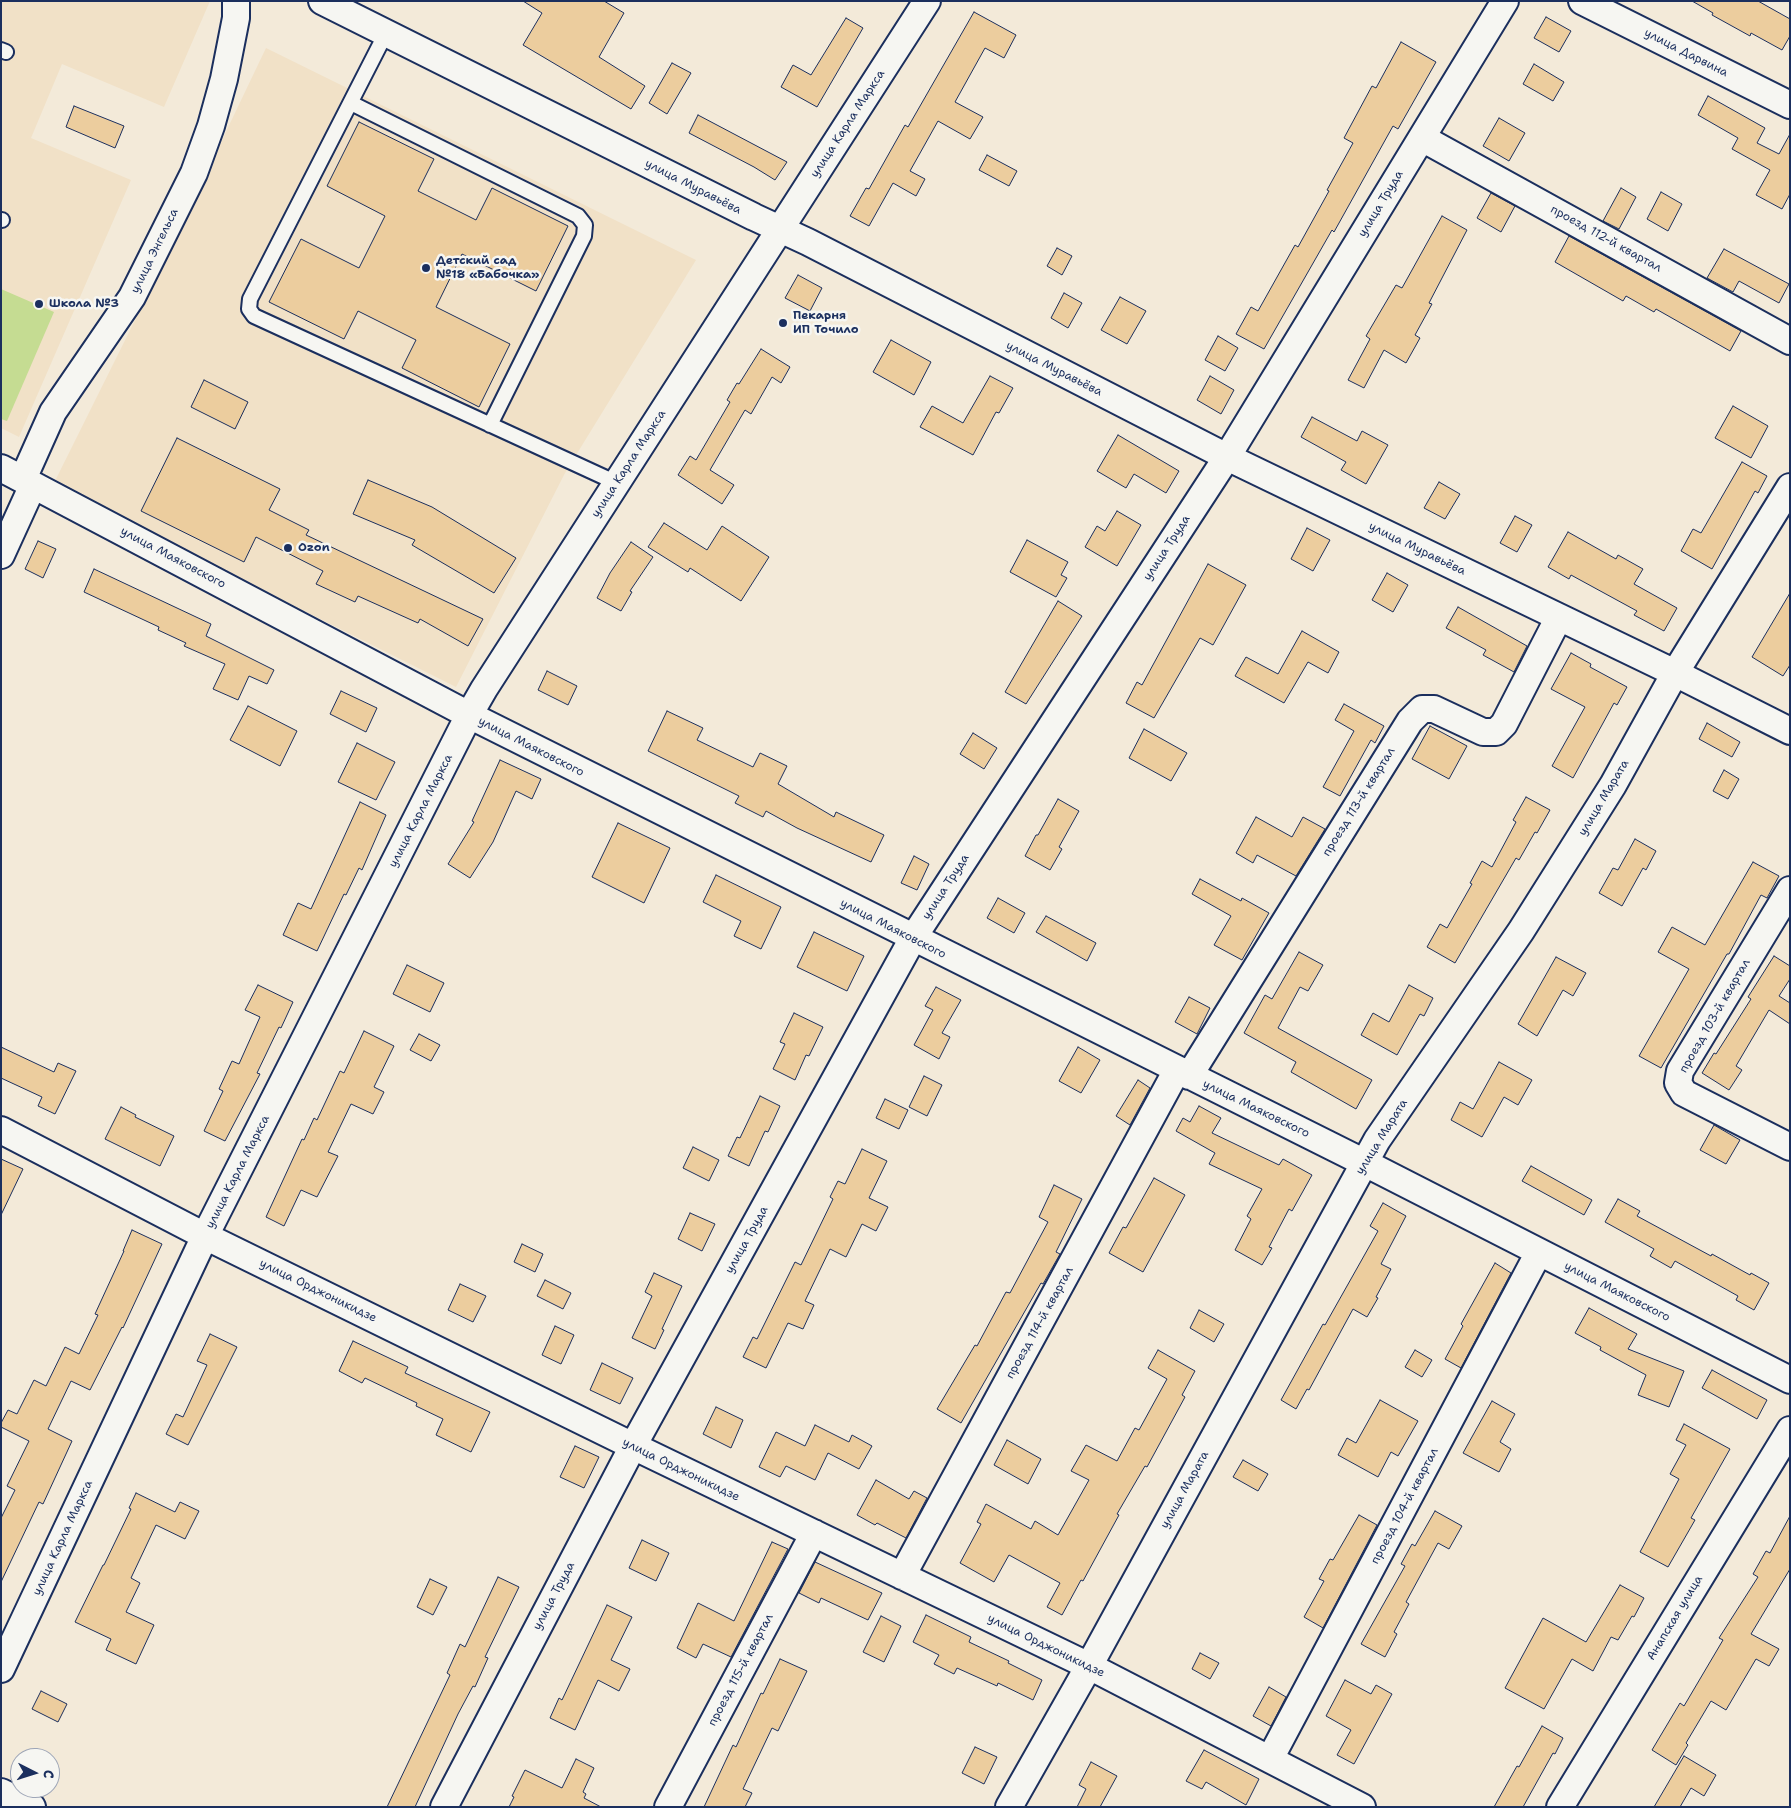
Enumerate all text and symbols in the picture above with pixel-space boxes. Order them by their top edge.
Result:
street label: улица Дарвина [1642,26,1730,80]
street label: улица Карла Маркса [808,67,888,181]
street label: улица Муравьёва [642,156,744,218]
street label: улица Труда [1355,168,1407,240]
street label: проезд 112-й квартал [1548,202,1664,276]
street label: улица Энгельса [128,206,182,296]
place label: Детский сад №18 «Бабочка» [436,254,539,282]
marker: Детский сад №18 «Бабочка» [420,262,432,274]
place label: Школа №3 [49,297,119,311]
marker: Школа №3 [33,298,45,310]
place label: Пекарня ИП Точило [793,309,859,337]
marker: Пекарня ИП Точило [777,317,789,329]
street label: улица Муравьёва [1003,338,1105,400]
street label: улица Карла Маркса [589,407,669,521]
street label: улица Труда [1141,513,1193,583]
street label: улица Муравьёва [1366,519,1468,579]
street label: улица Маяковского [118,524,228,592]
place label: Ozon [298,541,330,555]
marker: Ozon [282,542,294,554]
street label: улица Маяковского [476,714,586,780]
street label: проезд 113-й квартал [1320,745,1398,859]
street label: улица Карла Маркса [386,752,456,870]
street label: улица Марата [1576,757,1632,839]
street label: улица Труда [920,852,972,922]
street label: улица Маяковского [838,896,948,962]
street label: проезд 103-й квартал [1676,957,1754,1075]
street label: улица Маяковского [1200,1077,1312,1141]
street label: улица Марата [1353,1097,1411,1177]
street label: улица Карла Маркса [203,1113,273,1231]
street label: улица Труда [722,1204,772,1276]
street label: улица Орджоникидзе [257,1256,379,1326]
street label: улица Маяковского [1562,1259,1672,1325]
street label: проезд 114-й квартал [1003,1264,1077,1382]
street label: улица Орджоникидзе [620,1435,742,1505]
street label: проезд 104-й квартал [1368,1445,1442,1567]
street label: улица Марата [1158,1449,1212,1531]
street label: улица Карла Маркса [30,1478,96,1598]
street label: улица Труда [530,1559,578,1633]
street label: Анапская улица [1644,1573,1706,1663]
street label: проезд 115-й квартал [705,1611,777,1729]
street label: улица Орджоникидзе [985,1611,1107,1681]
north arrow [10,1748,60,1798]
text: С [40,1769,58,1779]

